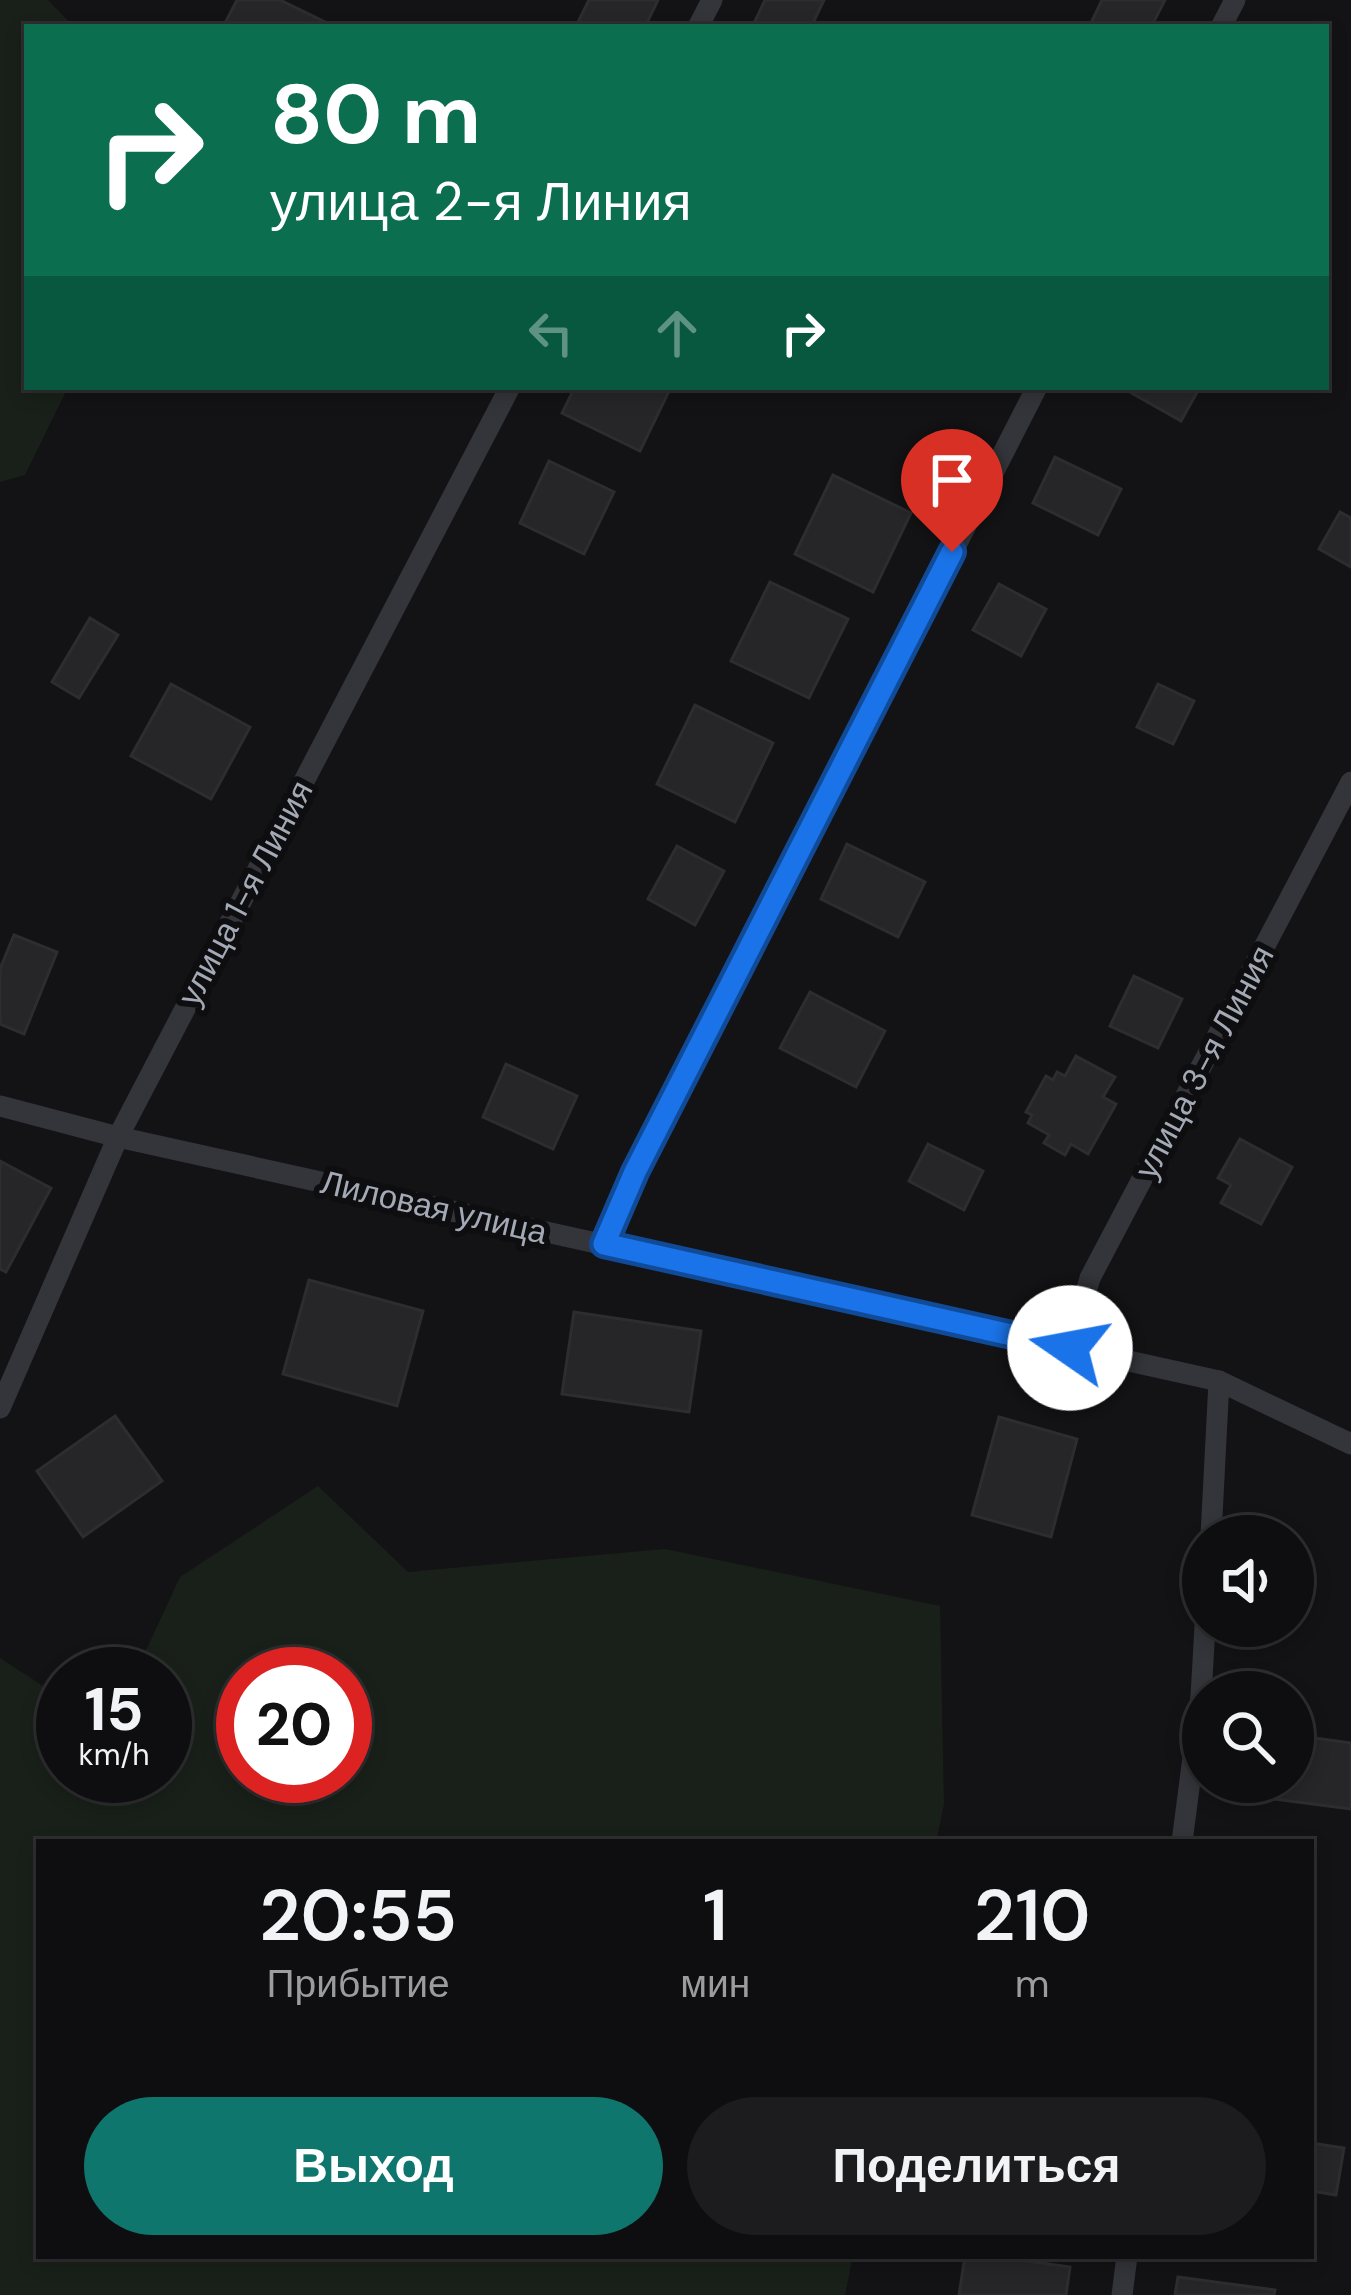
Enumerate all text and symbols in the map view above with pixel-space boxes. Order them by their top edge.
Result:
text: 80 m [270,60,481,169]
icon: right [72,72,228,228]
text: улица 2-я Линия [270,166,692,237]
icon: left [518,300,584,366]
icon: ahead [644,300,710,366]
icon: right [770,300,836,366]
pin [901,429,1003,552]
icon: arrive [919,447,985,513]
street label: улица 1-я Линия [168,773,322,1013]
street label: улица 3-я Линия [1124,938,1284,1186]
street label: Лиловая улица [317,1160,552,1254]
position arrow [1007,1285,1133,1411]
map controls [1182,1515,1314,1803]
button: sound [1182,1515,1314,1647]
speed limit sign: 20 [216,1647,372,1803]
text: 15 [84,1670,144,1749]
button: search [1182,1671,1314,1803]
text: km/h [79,1735,149,1774]
text: 20:55 [259,1869,457,1962]
text: 1 [703,1869,728,1962]
text: 210 [974,1869,1091,1962]
text: Прибытие [267,1958,450,2009]
text: мин [680,1958,750,2009]
text: m [1015,1958,1050,2009]
button: Выход [84,2097,663,2235]
button: Поделиться [687,2097,1266,2235]

